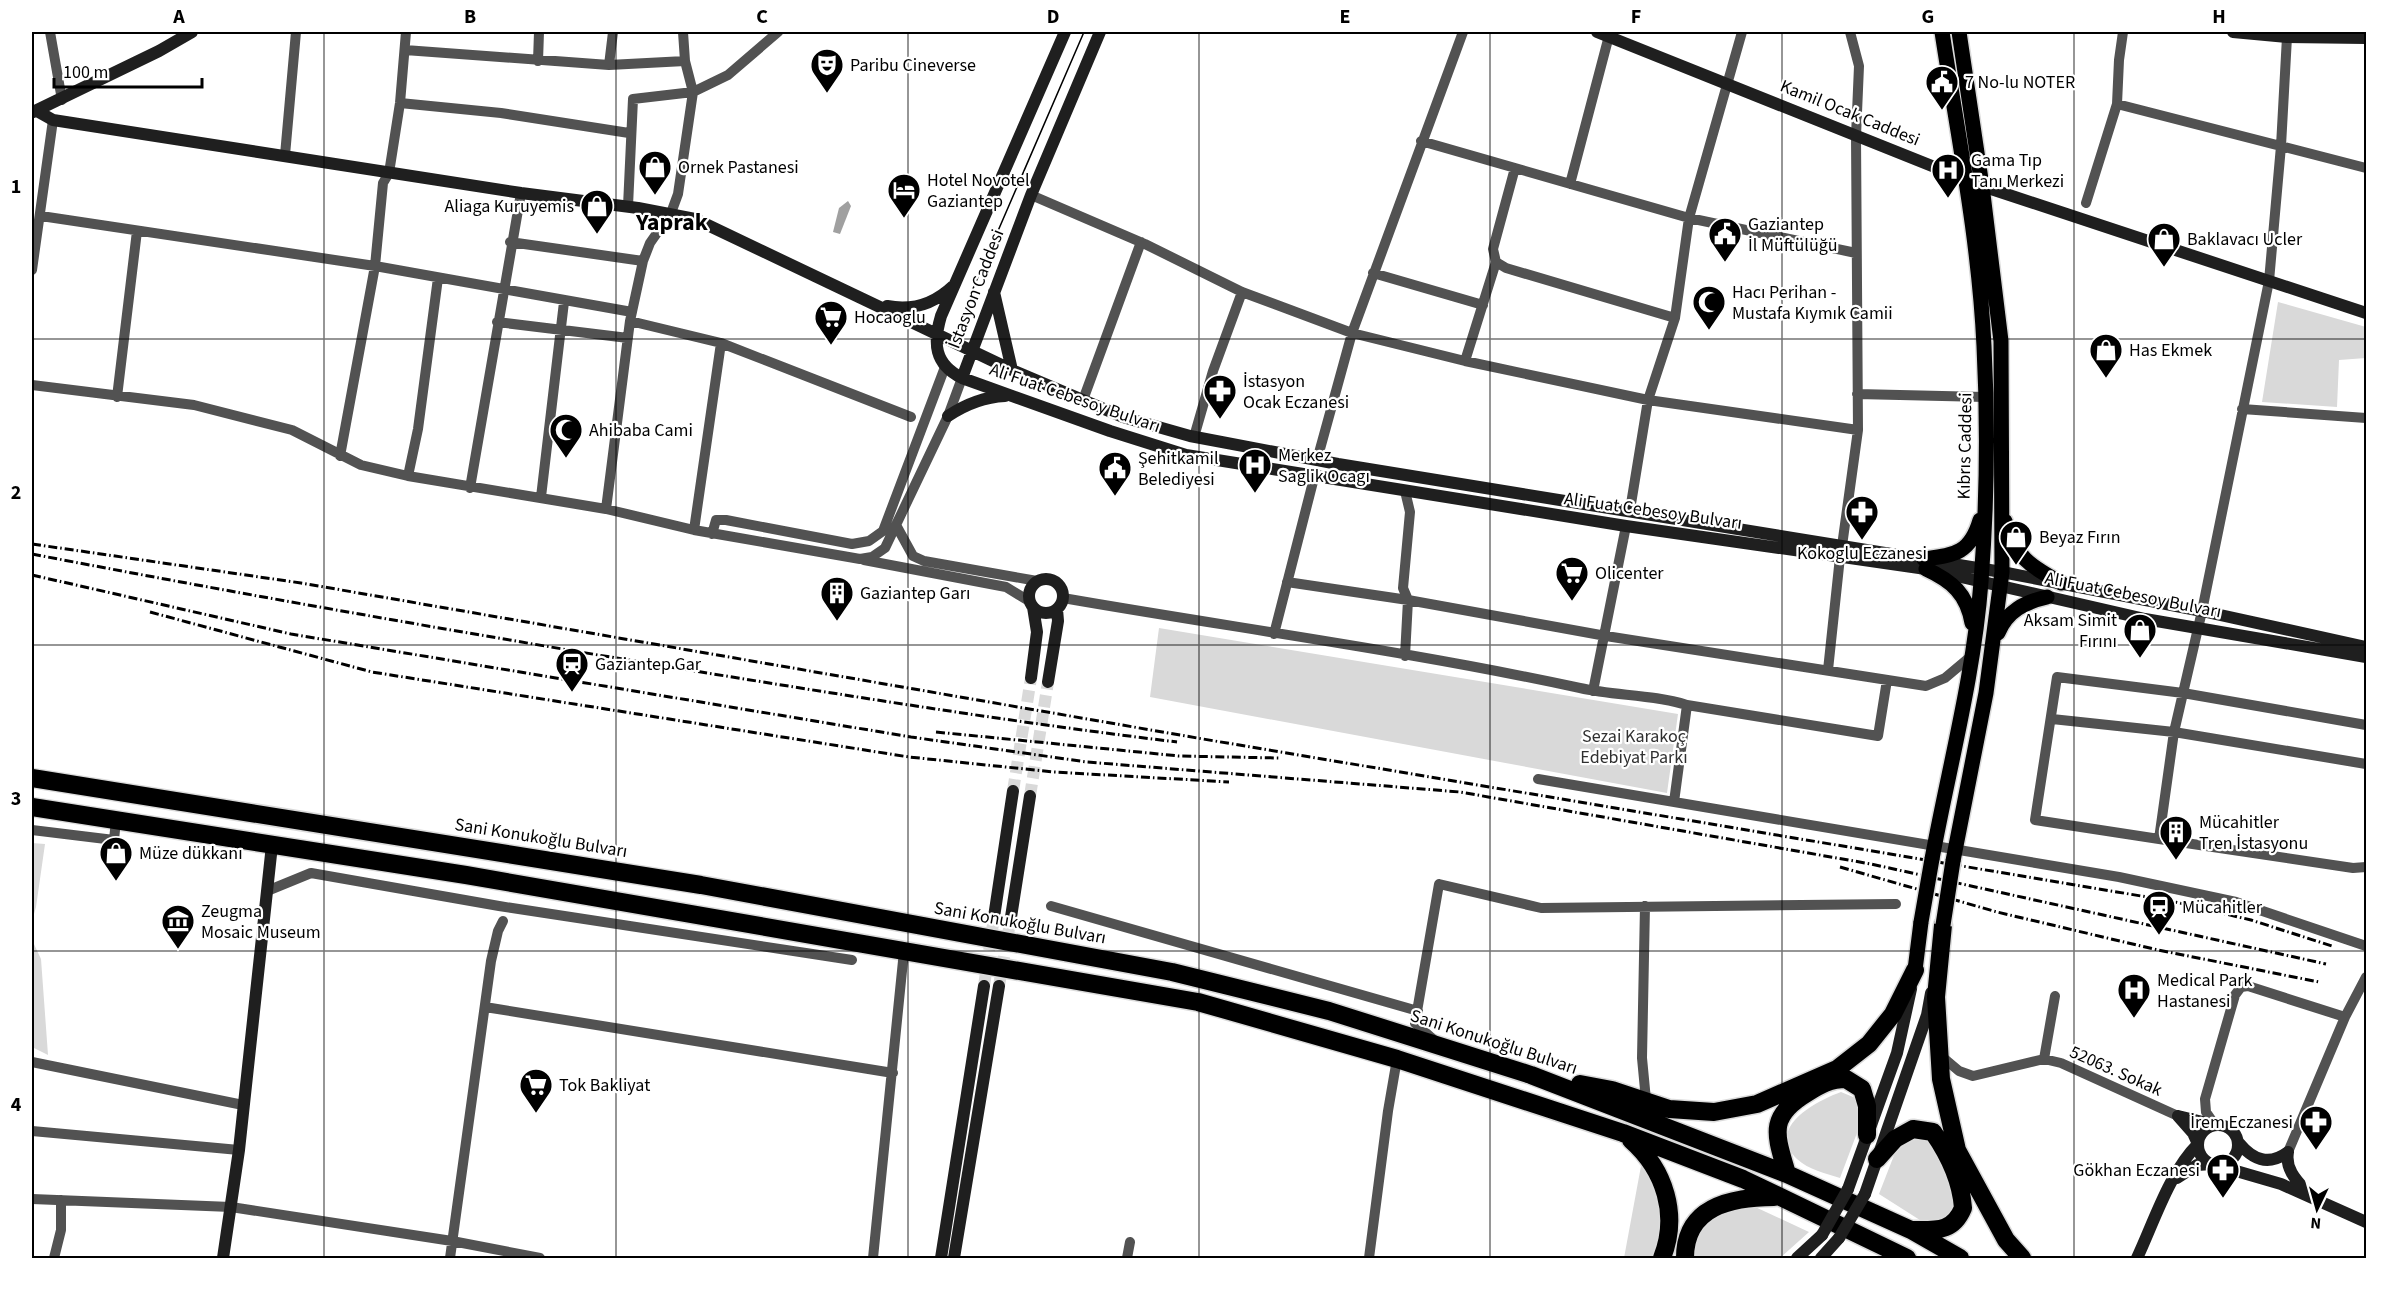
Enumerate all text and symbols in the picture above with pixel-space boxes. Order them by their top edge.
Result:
text: A [172,3,185,31]
text: B [464,3,476,31]
text: C [756,3,768,31]
text: D [1047,3,1059,31]
text: E [1340,3,1350,31]
text: F [1631,3,1641,31]
text: G [1922,3,1934,31]
text: H [2212,3,2226,31]
theatre icon: Paribu Cineverse [809,47,845,94]
scale bar [54,51,202,89]
place label: Paribu Cineverse [850,53,976,78]
text: 100 m [63,60,108,85]
public building icon: 7 No-lu NOTER [1924,64,1960,111]
place label: 7 No-lu NOTER [1965,70,2075,95]
street label: Kamil Ocak Caddesi [1776,74,1924,152]
place label: Gama Tıp Tanı Merkezi [1971,148,2064,194]
shop icon: Ornek Pastanesi [637,149,673,196]
hospital icon: Gama Tıp Tanı Merkezi [1930,152,1966,199]
place label: Ornek Pastanesi [678,155,799,180]
place label: Hotel Novotel Gaziantep [927,168,1030,214]
hotel icon: Hotel Novotel Gaziantep [886,172,922,219]
text: 1 [11,173,21,201]
shop icon: Aliaga Kuruyemis [579,188,615,235]
place label: Aliaga Kuruyemis [445,194,574,219]
district label: Yaprak [635,205,709,240]
place label: Gaziantep İl Müftülüğü [1748,212,1838,258]
public building icon: Gaziantep İl Müftülüğü [1707,216,1743,263]
shop icon: Baklavacı Ucler [2146,221,2182,268]
street label: İstasyon Caddesi [942,226,1010,352]
place label: Baklavacı Ucler [2187,227,2303,252]
place label: Hacı Perihan - Mustafa Kıymık Camii [1732,280,1893,326]
mosque icon: Hacı Perihan - Mustafa Kıymık Camii [1691,284,1727,331]
supermarket icon: Hocaoglu [813,299,849,346]
place label: Hocaoglu [854,305,926,330]
shop icon: Has Ekmek [2088,332,2124,379]
place label: Has Ekmek [2129,338,2212,363]
street label: Ali Fuat Cebesoy Bulvarı [986,357,1164,439]
place label: İstasyon Ocak Eczanesi [1243,369,1349,415]
pharmacy icon: İstasyon Ocak Eczanesi [1202,373,1238,420]
street label: Kıbrıs Caddesi [1952,392,1978,500]
mosque icon: Ahibaba Cami [548,412,584,459]
place label: Ahibaba Cami [589,418,693,443]
place label: Merkez Saglık Ocagı [1278,443,1370,489]
place label: Şehitkamil Belediyesi [1138,446,1219,492]
hospital icon: Merkez Saglık Ocagı [1237,447,1273,494]
public building icon: Şehitkamil Belediyesi [1097,450,1133,497]
text: 2 [11,479,21,507]
street label: Ali Fuat Cebesoy Bulvarı [1562,486,1744,536]
pharmacy icon: Kokoglu Eczanesi [1844,494,1880,541]
shop icon: Beyaz Fırın [1998,519,2034,566]
place label: Beyaz Fırın [2039,525,2121,550]
place label: Kokoglu Eczanesi [1797,541,1927,566]
supermarket icon: Olicenter [1554,555,1590,602]
place label: Olicenter [1595,561,1664,586]
street label: Ali Fuat Cebesoy Bulvarı [2043,566,2223,624]
building icon: Gaziantep Garı [819,575,855,622]
place label: Gaziantep Garı [860,581,970,606]
place label: Aksam Simit Fırını [2024,608,2117,654]
shop icon: Aksam Simit Fırını [2122,612,2158,659]
station icon: Gaziantep Gar [554,646,590,693]
place label: Gaziantep Gar [595,652,702,677]
park label: Sezai Karakoç Edebiyat Parkı [1580,724,1688,770]
text: 3 [11,785,21,813]
place label: Mücahitler Tren İstasyonu [2199,810,2308,856]
street label: Sani Konukoğlu Bulvarı [453,812,629,864]
building icon: Mücahitler Tren İstasyonu [2158,814,2194,861]
shop icon: Müze dükkanı [98,835,134,882]
place label: Müze dükkanı [139,841,243,866]
station icon: Mücahitler [2141,889,2177,936]
place label: Mücahitler [2182,895,2263,920]
street label: Sani Konukoğlu Bulvarı [932,896,1108,950]
place label: Zeugma Mosaic Museum [201,899,321,945]
museum icon: Zeugma Mosaic Museum [160,903,196,950]
place label: Medical Park Hastanesi [2157,968,2252,1014]
hospital icon: Medical Park Hastanesi [2116,972,2152,1019]
street label: Sani Konukoğlu Bulvarı [1407,1003,1581,1081]
street label: 52063. Sokak [2066,1039,2166,1103]
supermarket icon: Tok Bakliyat [518,1067,554,1114]
place label: Tok Bakliyat [559,1073,650,1098]
text: 4 [11,1091,22,1119]
pharmacy icon: İrem Eczanesi [2298,1104,2334,1151]
place label: İrem Eczanesi [2190,1110,2293,1135]
pharmacy icon: Gökhan Eczanesi [2205,1152,2241,1199]
place label: Gökhan Eczanesi [2073,1158,2200,1183]
north arrow [2287,1179,2347,1239]
text: N [2310,1212,2322,1234]

